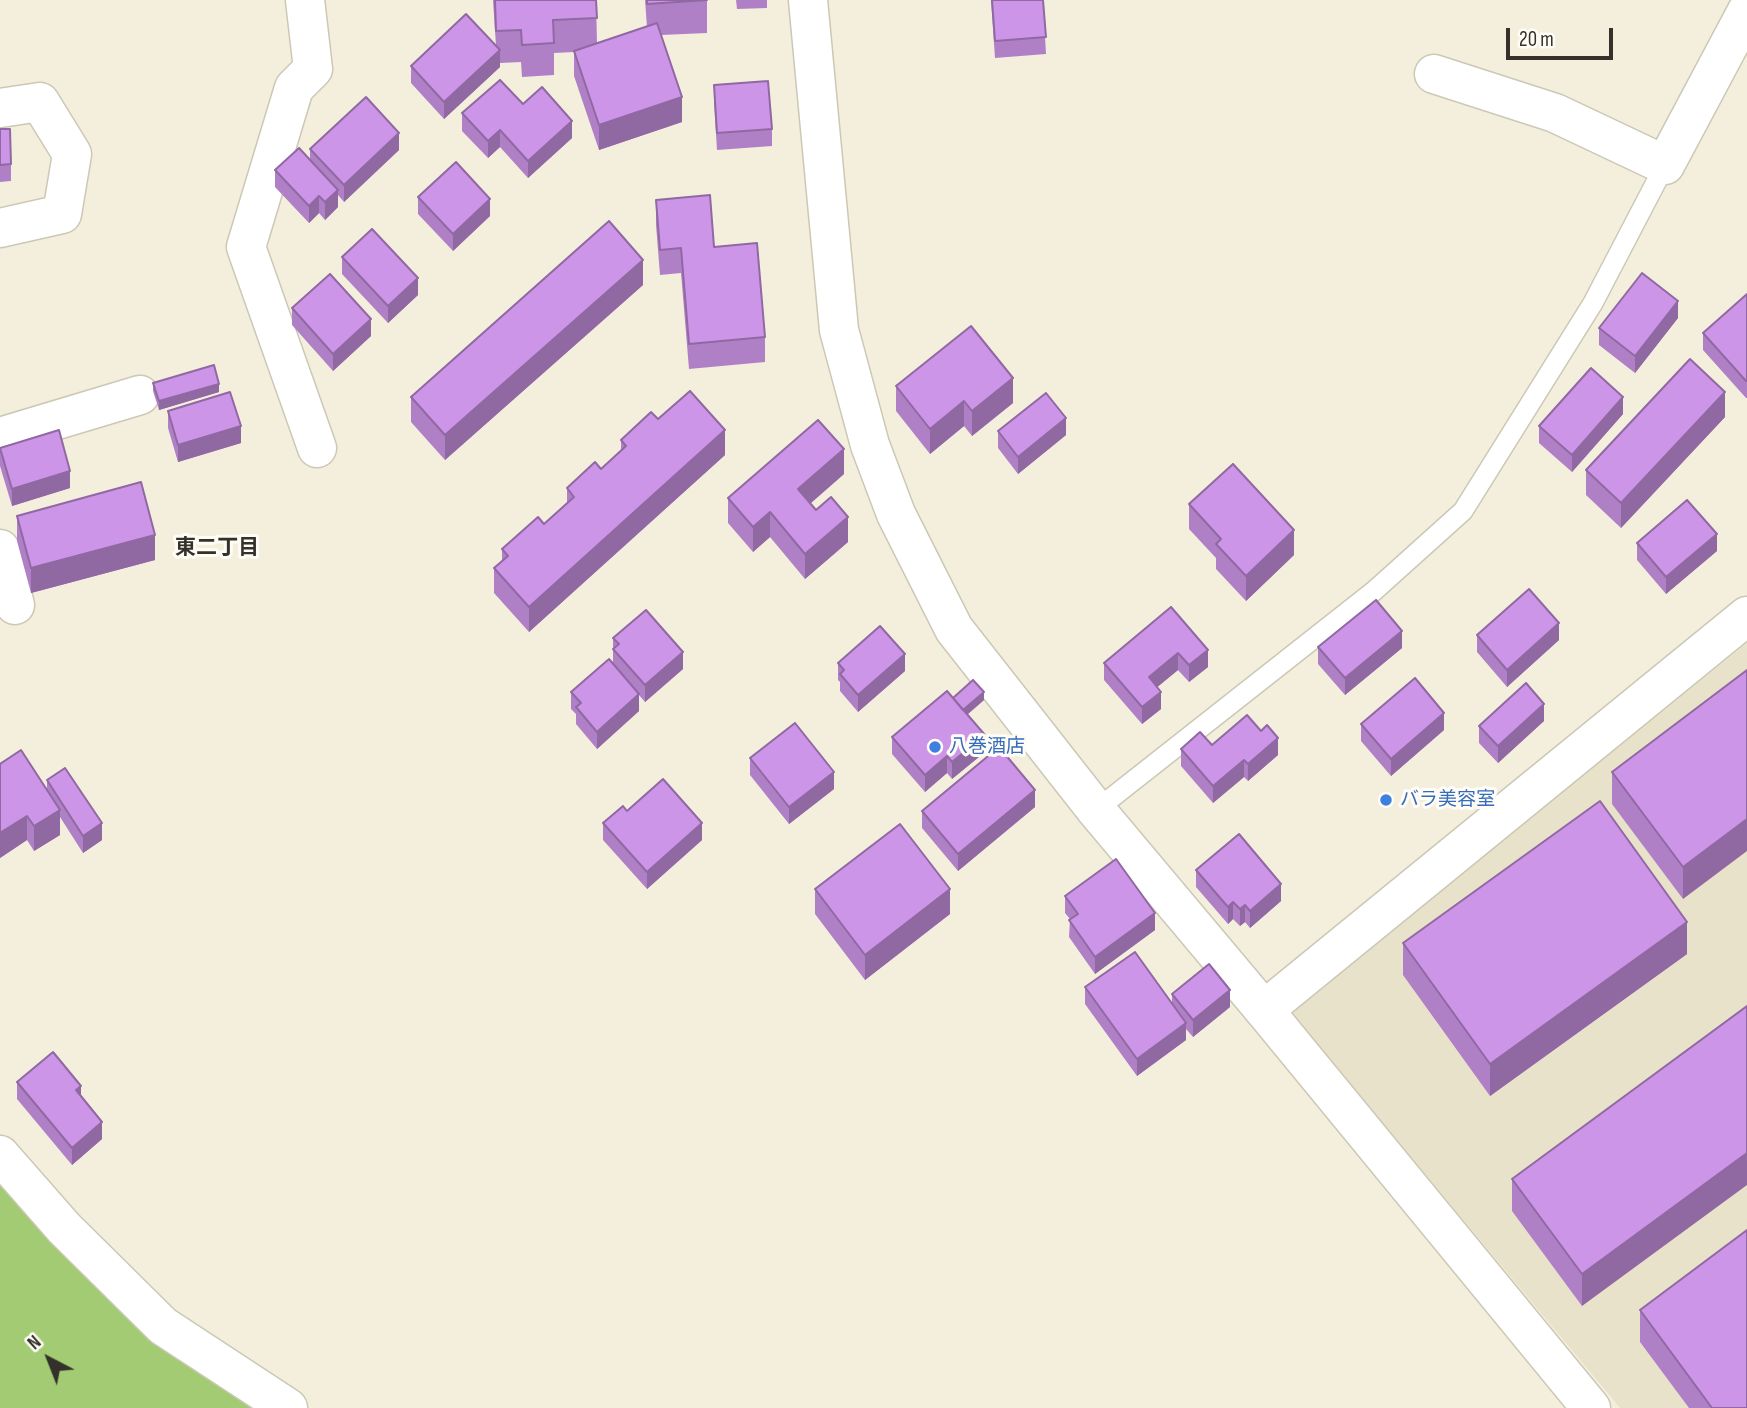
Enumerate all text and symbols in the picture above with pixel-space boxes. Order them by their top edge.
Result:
scale bar [1509,14,1616,58]
text: 20 m [1519,27,1554,52]
district label: 東二丁目 [175,536,259,562]
place label: 八巻酒店 [949,736,1025,758]
marker: 八巻酒店 [927,739,943,755]
place label: バラ美容室 [1400,789,1495,811]
marker: バラ美容室 [1378,792,1394,808]
north arrow [14,1324,84,1394]
text: N [23,1331,46,1355]

